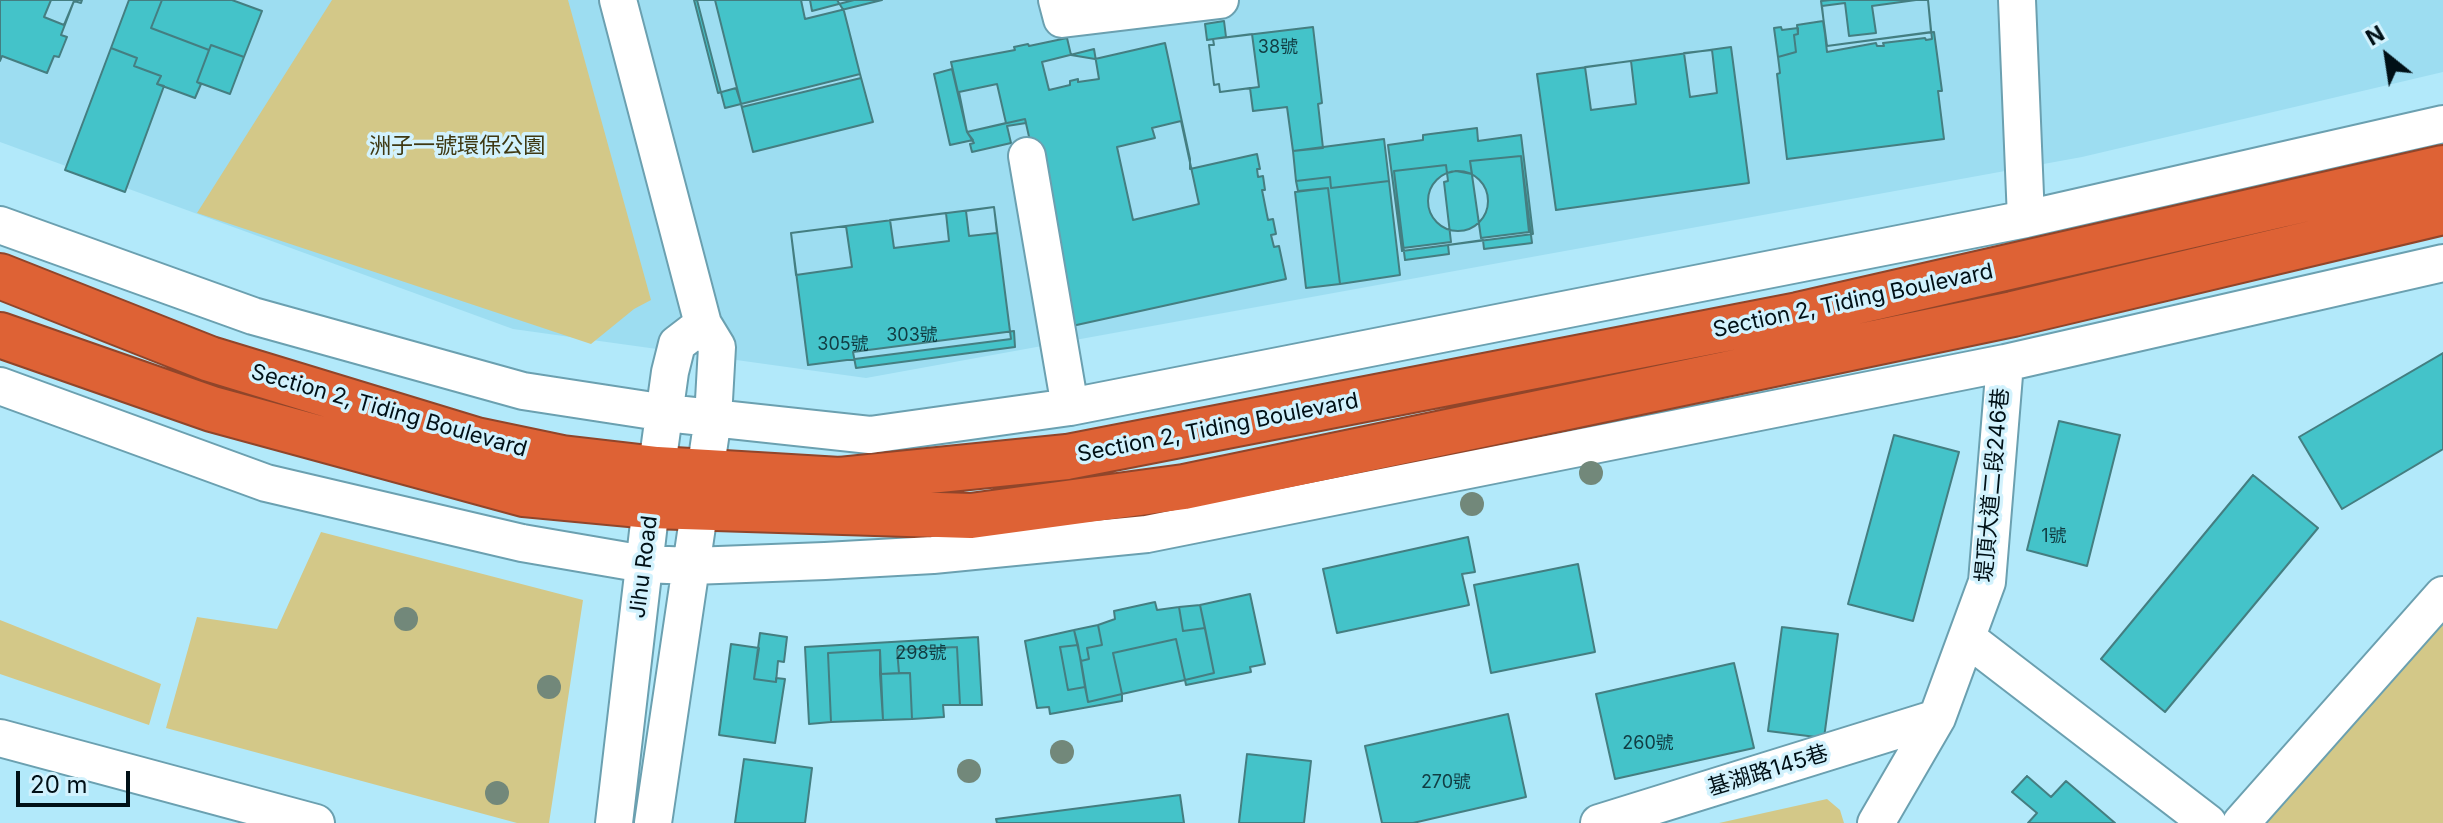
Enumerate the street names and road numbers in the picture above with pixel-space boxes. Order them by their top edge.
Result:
street label: Section 2, Tiding Boulevard [1711,258,1995,344]
street label: Section 2, Tiding Boulevard [248,359,530,463]
street label: 堤頂大道二段246巷 [1971,387,2015,583]
street label: Section 2, Tiding Boulevard [1075,388,1361,468]
street label: Jihu Road [625,514,663,620]
street label: 基湖路145巷 [1705,740,1831,802]

